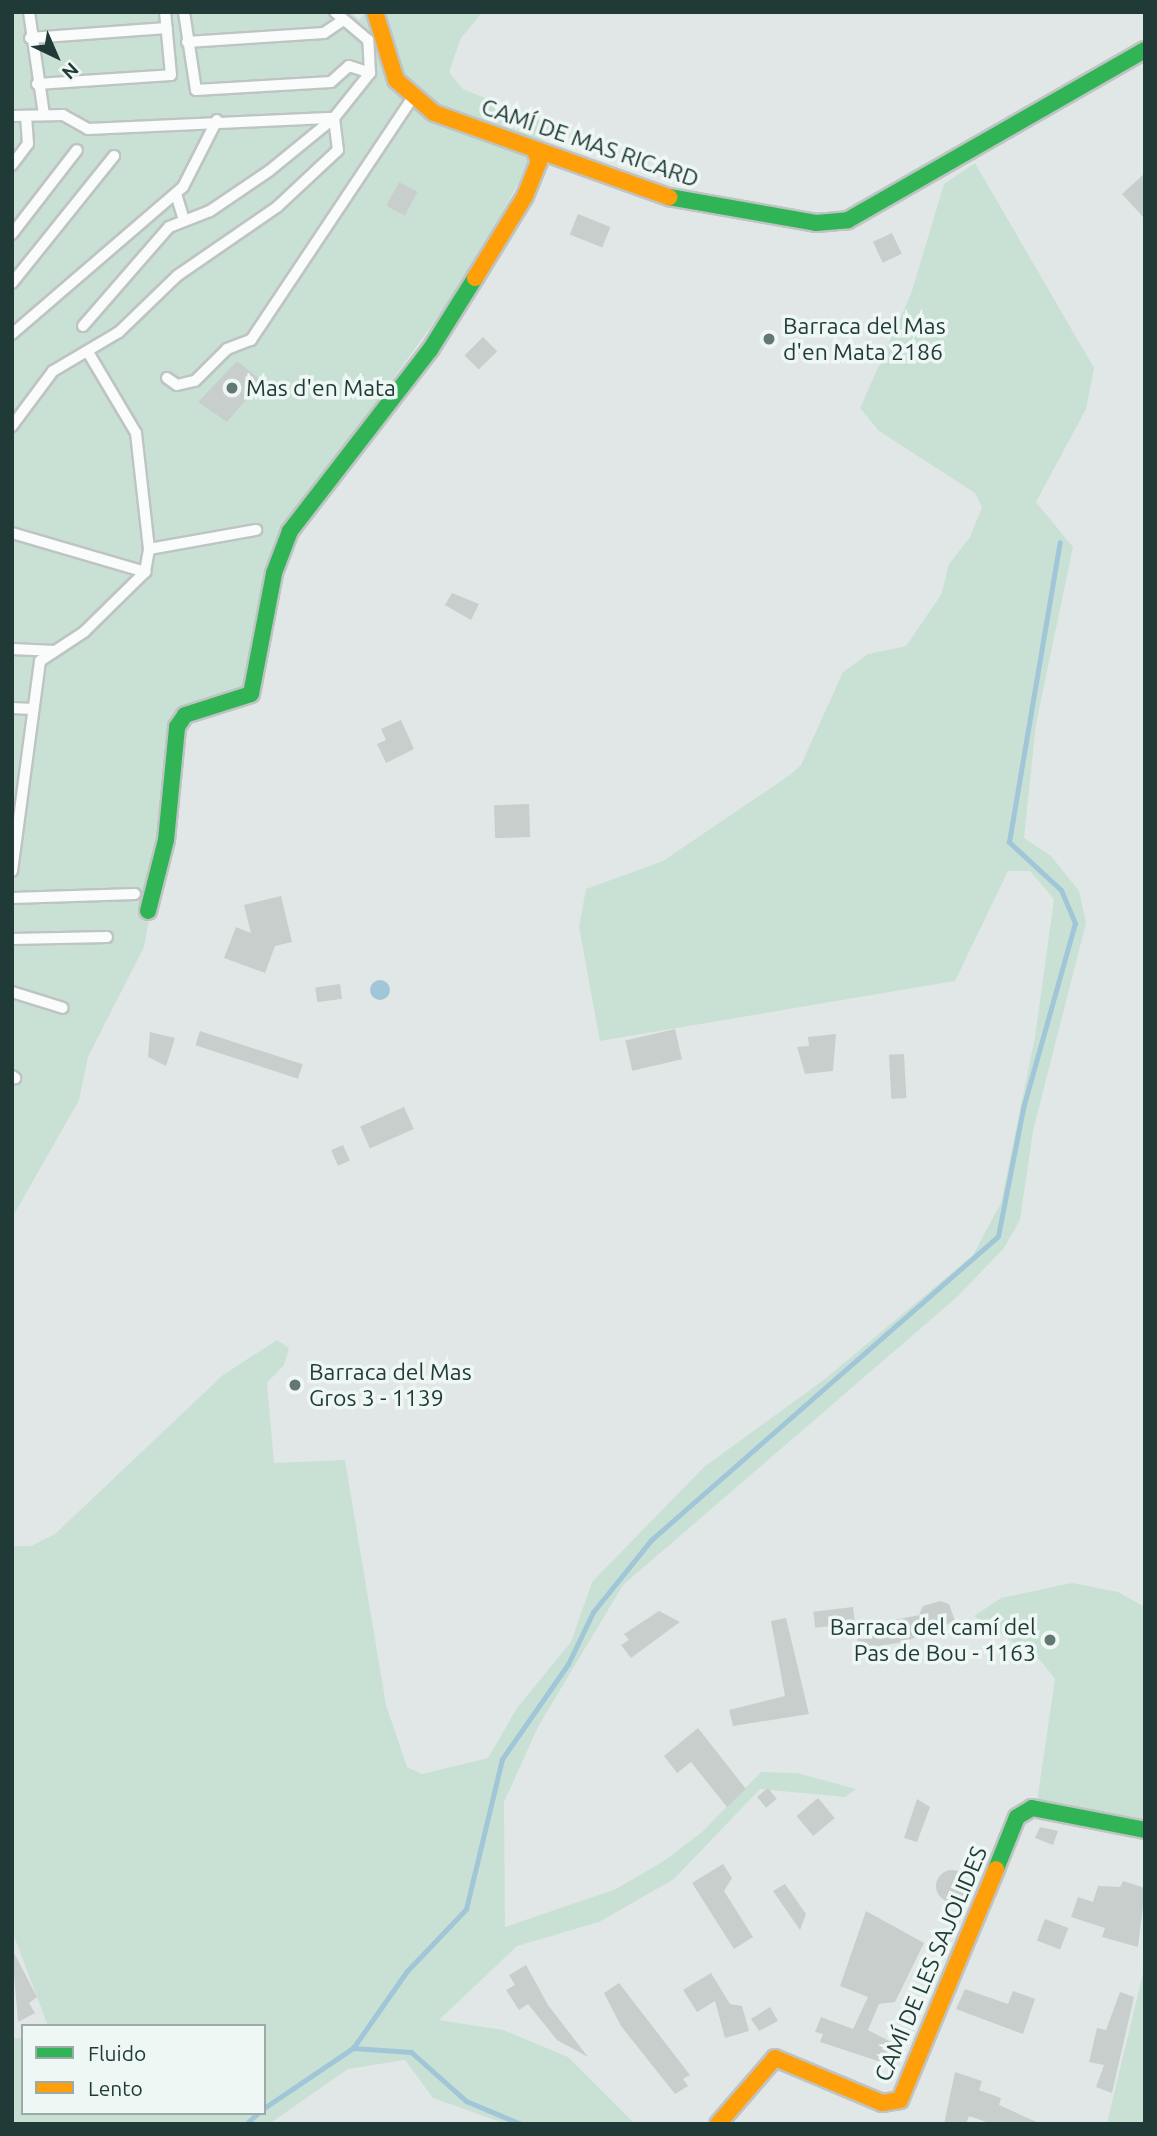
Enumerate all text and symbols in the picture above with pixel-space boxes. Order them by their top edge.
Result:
north arrow [21,21,91,91]
text: N [58,58,83,84]
street label: CAMÍ DE MAS RICARD [478,93,702,193]
place label: Barraca del Mas d'en Mata 2186 [783,312,946,366]
marker: Barraca del Mas d'en Mata 2186 [761,331,777,347]
place label: Mas d'en Mata [246,374,396,402]
marker: Mas d'en Mata [224,380,240,396]
place label: Barraca del Mas Gros 3 - 1139 [309,1358,472,1412]
marker: Barraca del Mas Gros 3 - 1139 [287,1377,303,1393]
place label: Barraca del camí del Pas de Bou - 1163 [830,1613,1036,1667]
marker: Barraca del camí del Pas de Bou - 1163 [1042,1632,1058,1648]
street label: CAMÍ DE LES SAJOLIDES [869,1842,993,2086]
legend [21,2024,266,2115]
text: Fluido [88,2041,146,2065]
text: Lento [88,2076,143,2100]

